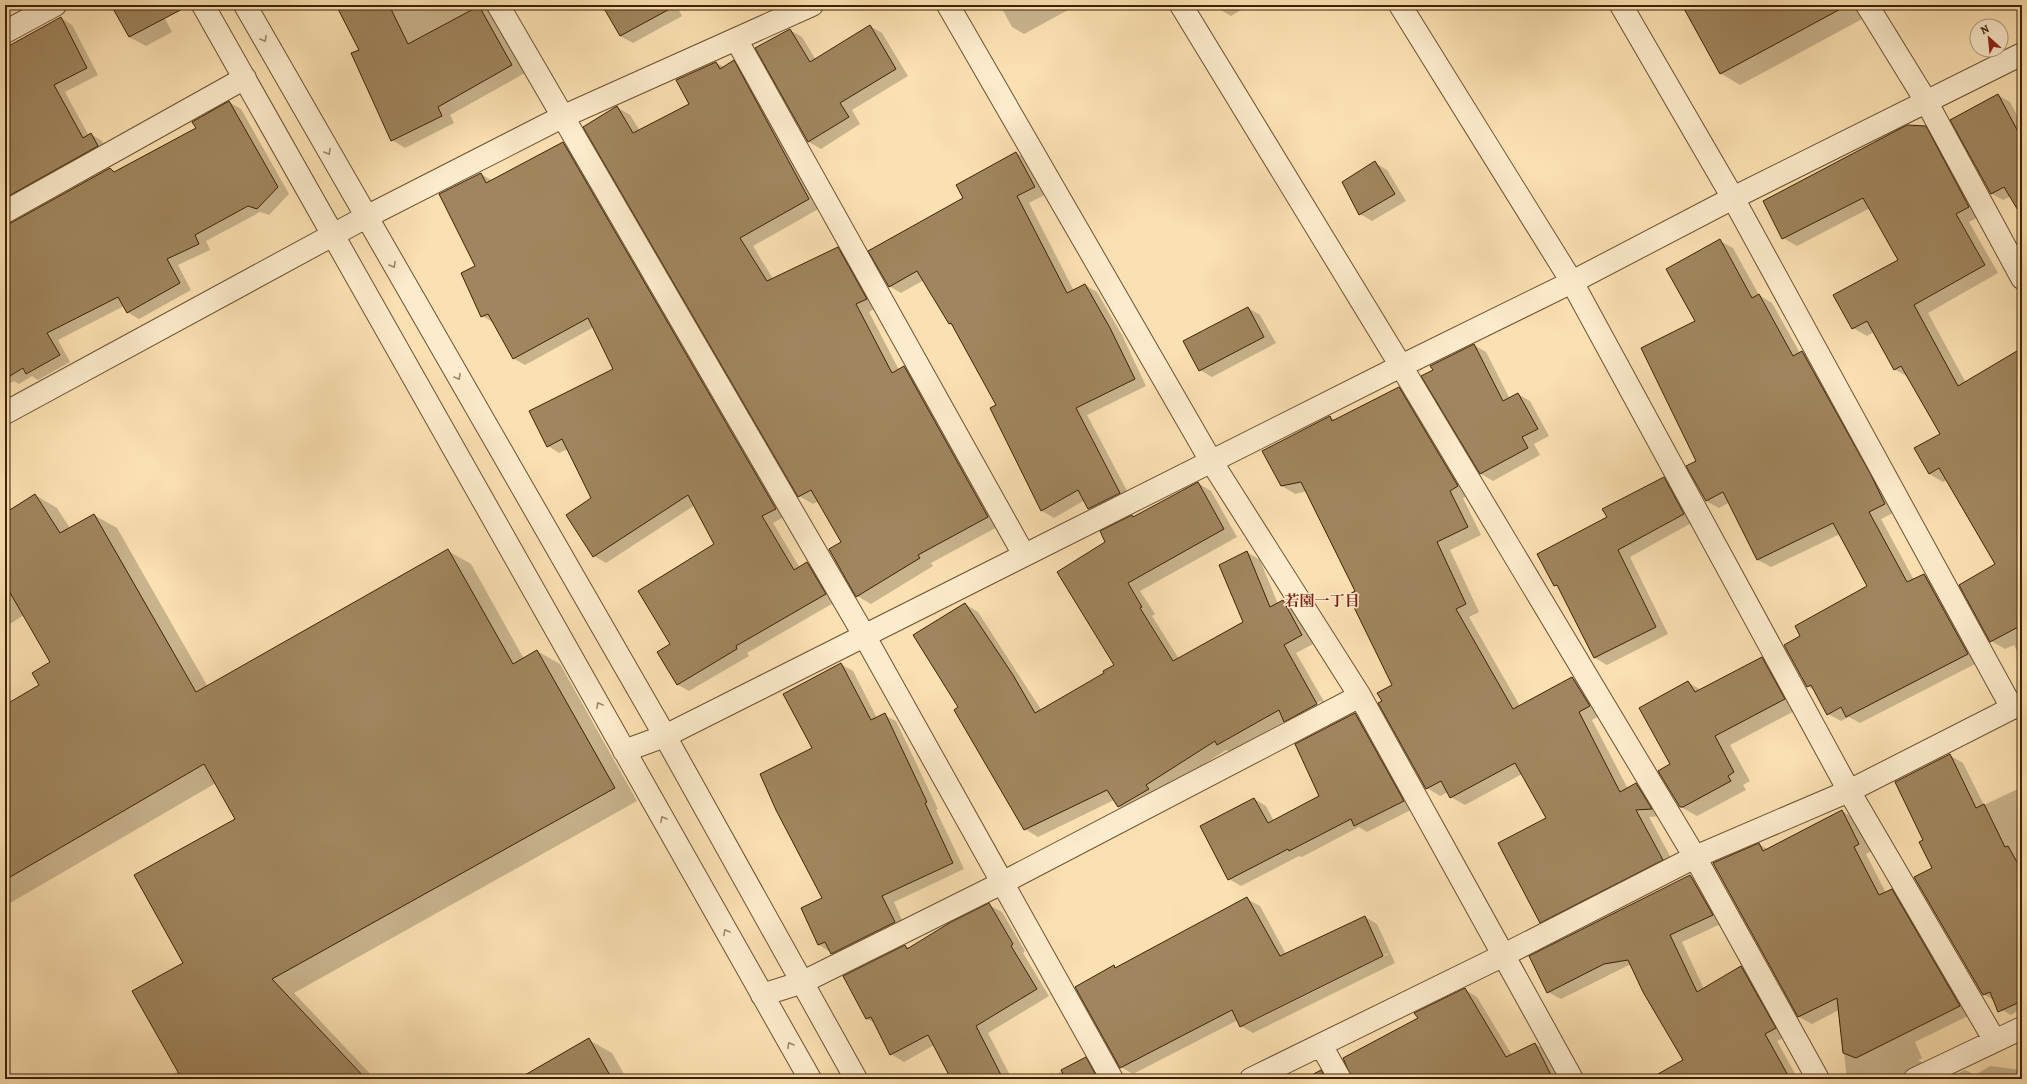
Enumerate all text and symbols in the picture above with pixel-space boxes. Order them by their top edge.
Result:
north arrow [1969,18,2009,58]
text: N [1978,21,1992,38]
one-way arrow [259,35,266,42]
one-way arrow [324,148,331,155]
one-way arrow [389,261,396,268]
one-way arrow [453,373,460,380]
district label: 若園一丁目 [1284,591,1360,611]
one-way arrow [596,702,603,710]
one-way arrow [660,816,667,823]
one-way arrow [724,929,731,936]
one-way arrow [788,1042,795,1049]

